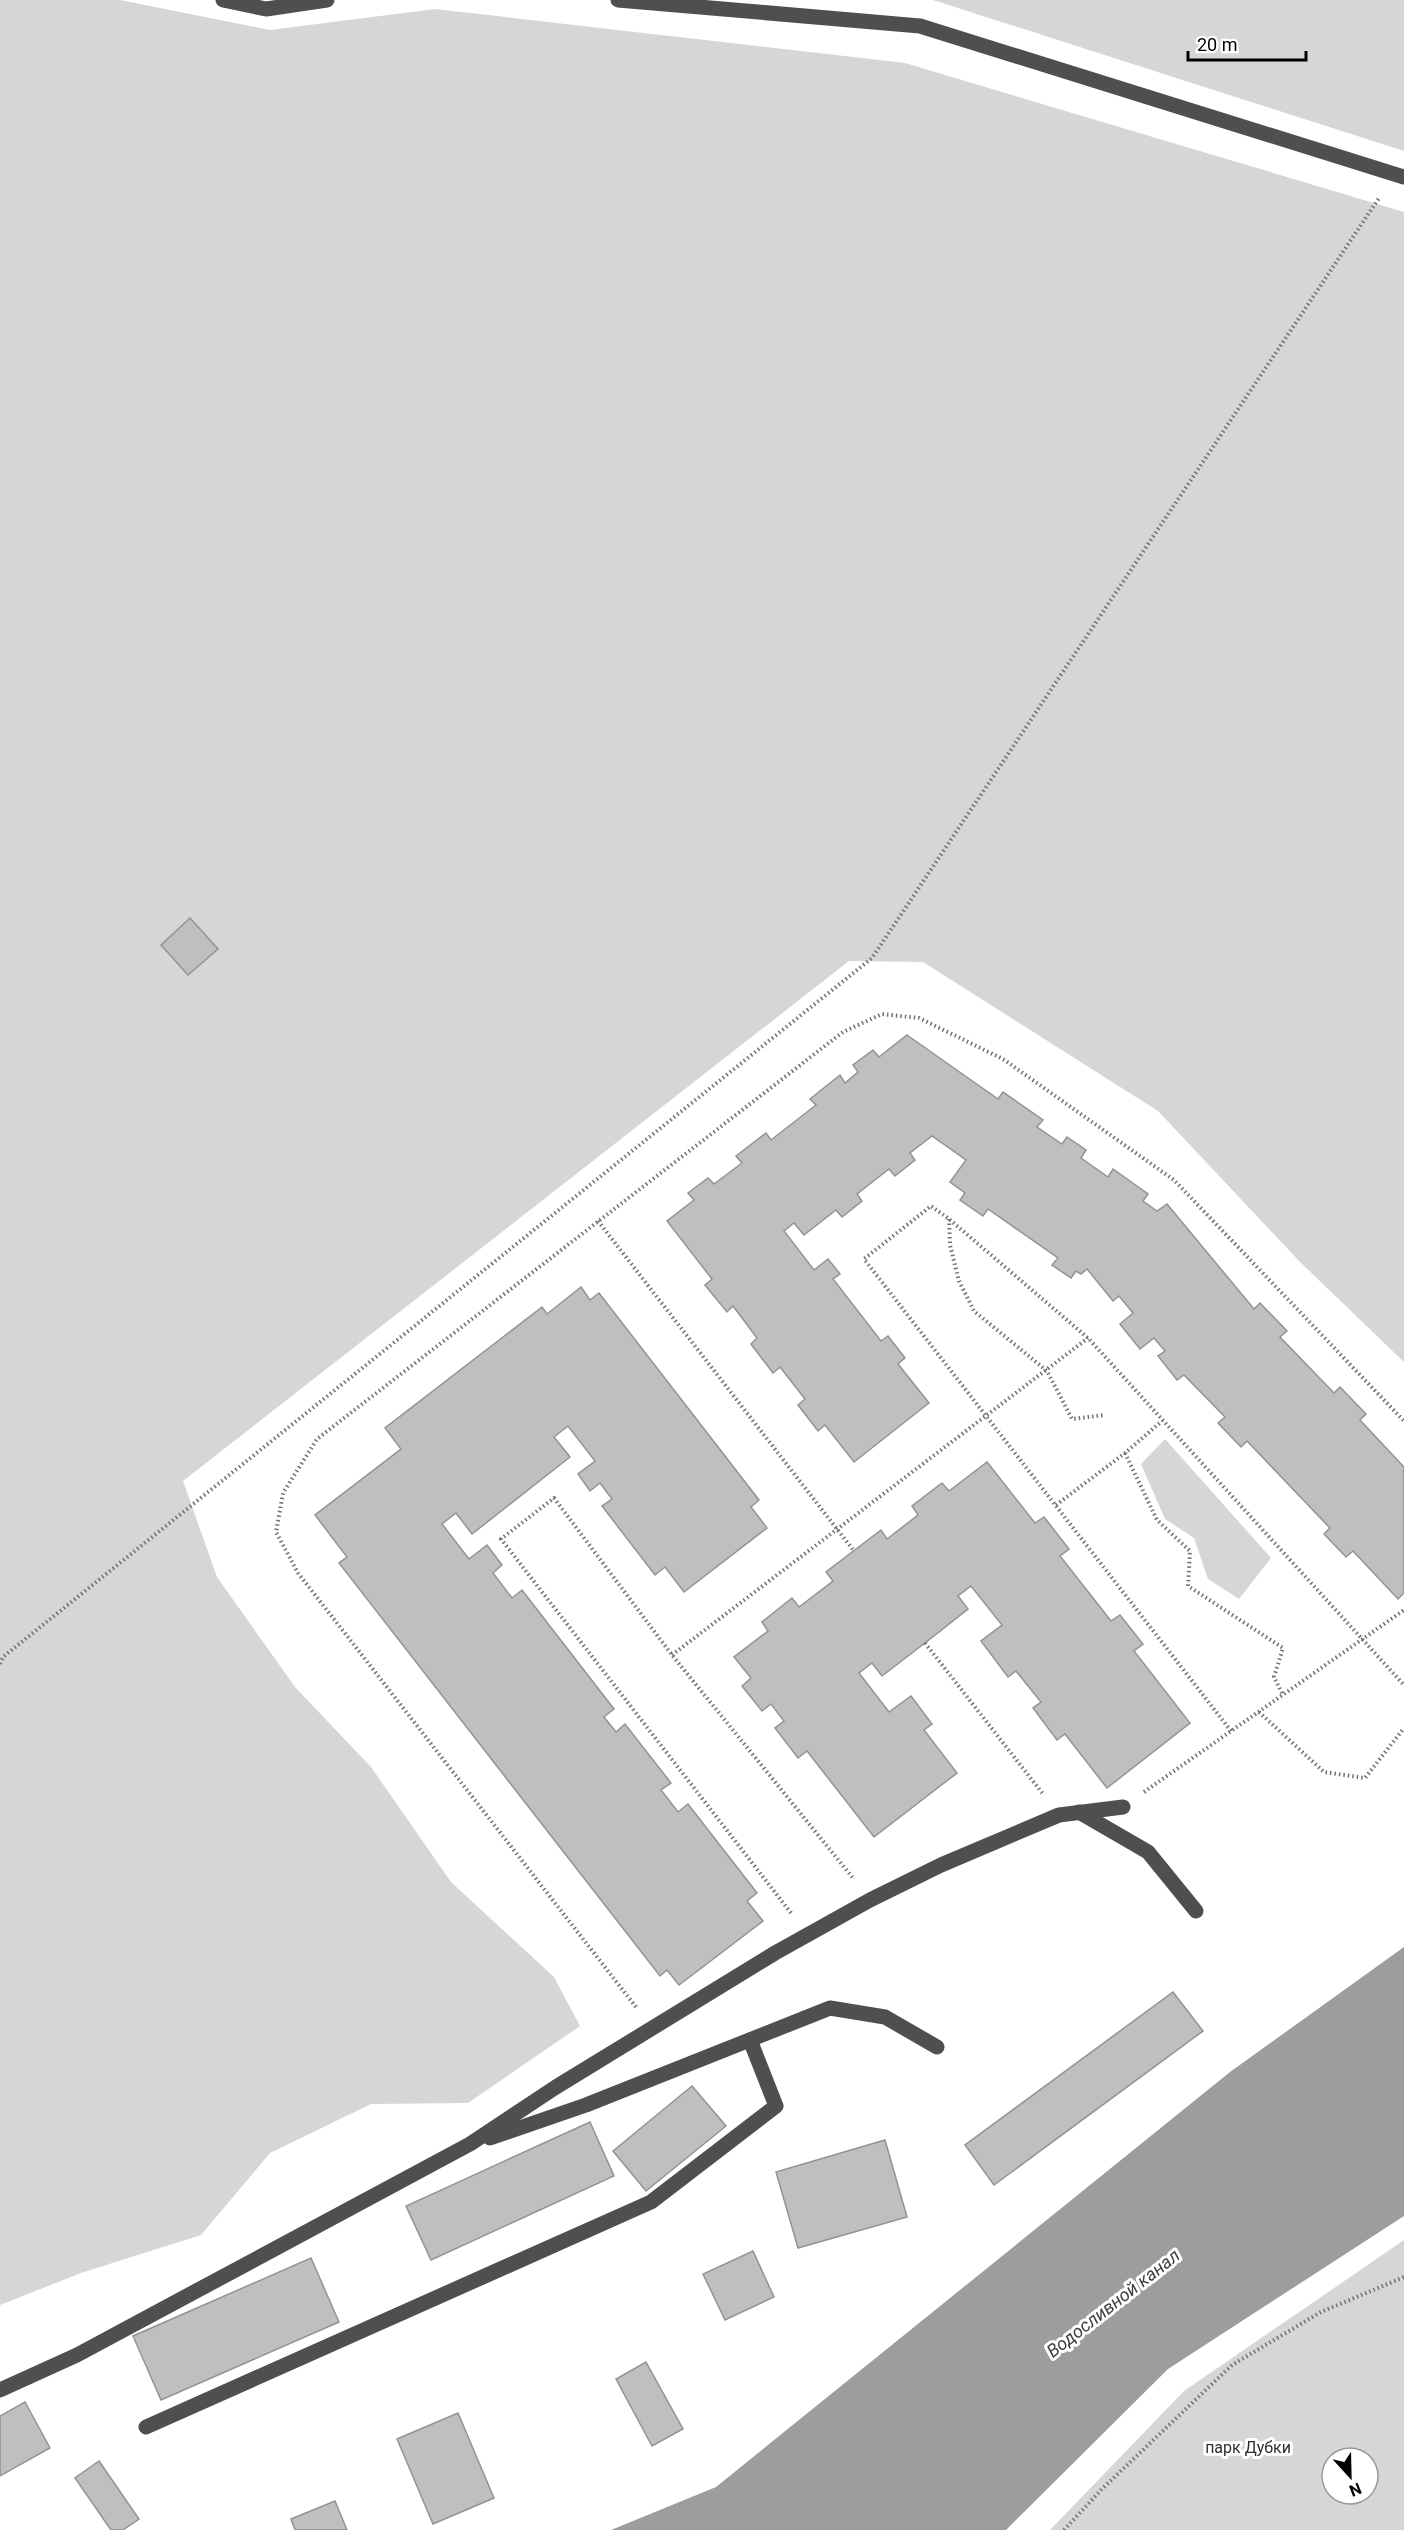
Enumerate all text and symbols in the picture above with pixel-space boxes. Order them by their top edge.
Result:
scale bar [1188,24,1306,62]
text: 20 m [1197,34,1237,55]
water label: Водосливной канал [1042,2245,1184,2361]
park label: парк Дубки [1205,2438,1291,2457]
north arrow [1320,2446,1380,2506]
text: N [1347,2479,1364,2500]

